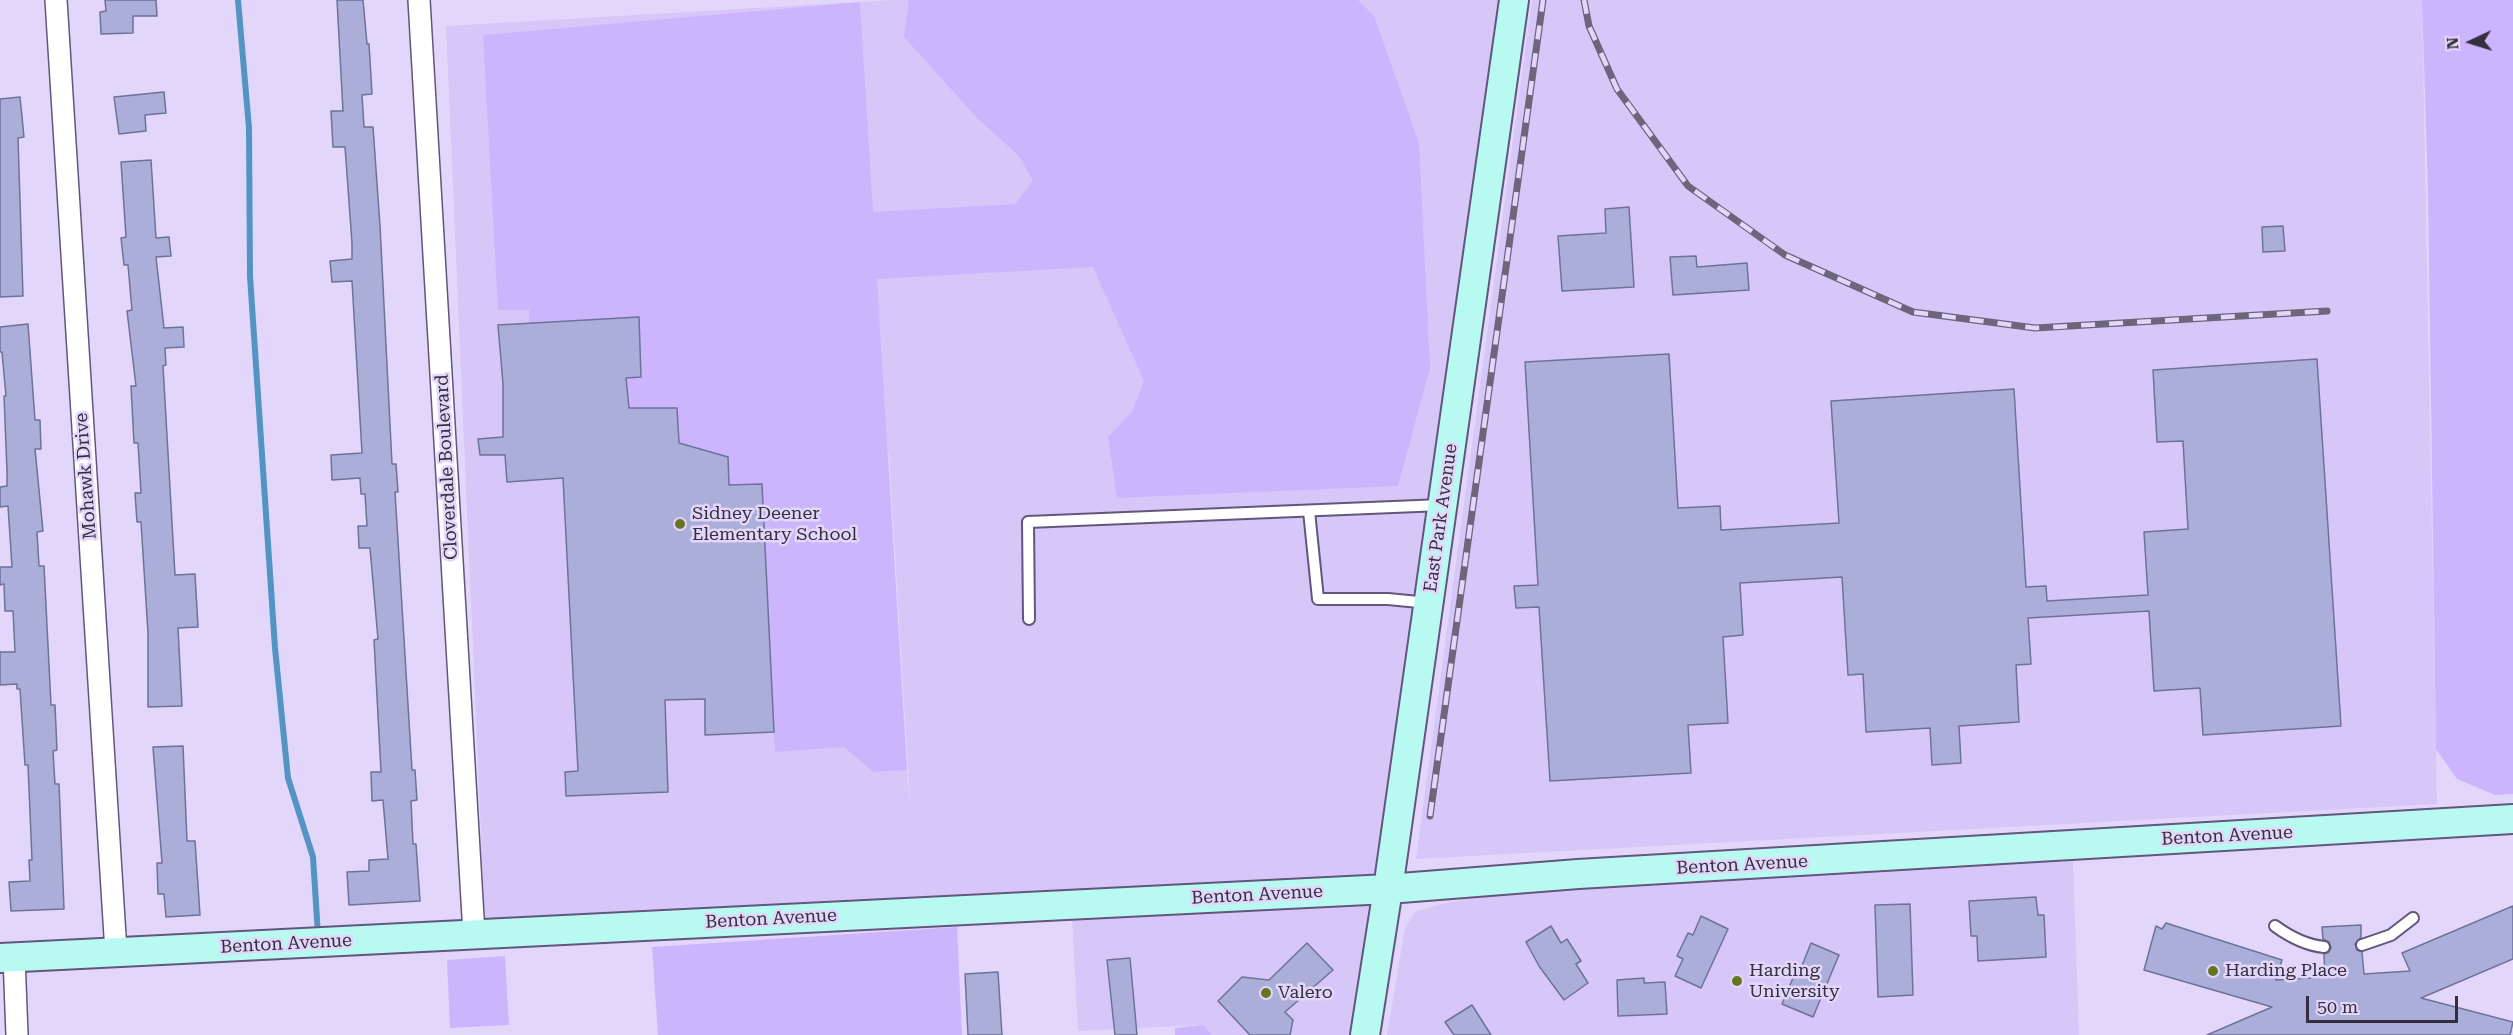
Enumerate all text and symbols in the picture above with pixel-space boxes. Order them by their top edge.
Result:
north arrow [2441,12,2501,72]
text: N [2443,36,2462,50]
street label: Cloverdale Boulevard [431,374,463,560]
street label: Mohawk Drive [71,412,101,540]
street label: East Park Avenue [1420,442,1462,594]
place label: Sidney Deener Elementary School [692,503,857,546]
marker: Sidney Deener Elementary School [673,517,687,531]
street label: Benton Avenue [2161,822,2293,850]
street label: Benton Avenue [1676,851,1808,879]
street label: Benton Avenue [1191,881,1323,909]
street label: Benton Avenue [705,905,837,933]
street label: Benton Avenue [220,930,352,958]
place label: Harding University [1749,960,1840,1002]
place label: Harding Place [2225,960,2347,982]
marker: Harding Place [2206,964,2220,978]
marker: Harding University [1730,974,1744,988]
place label: Valero [1278,982,1333,1004]
scale bar [2309,984,2460,1022]
marker: Valero [1259,986,1273,1000]
text: 50 m [2317,996,2358,1017]

